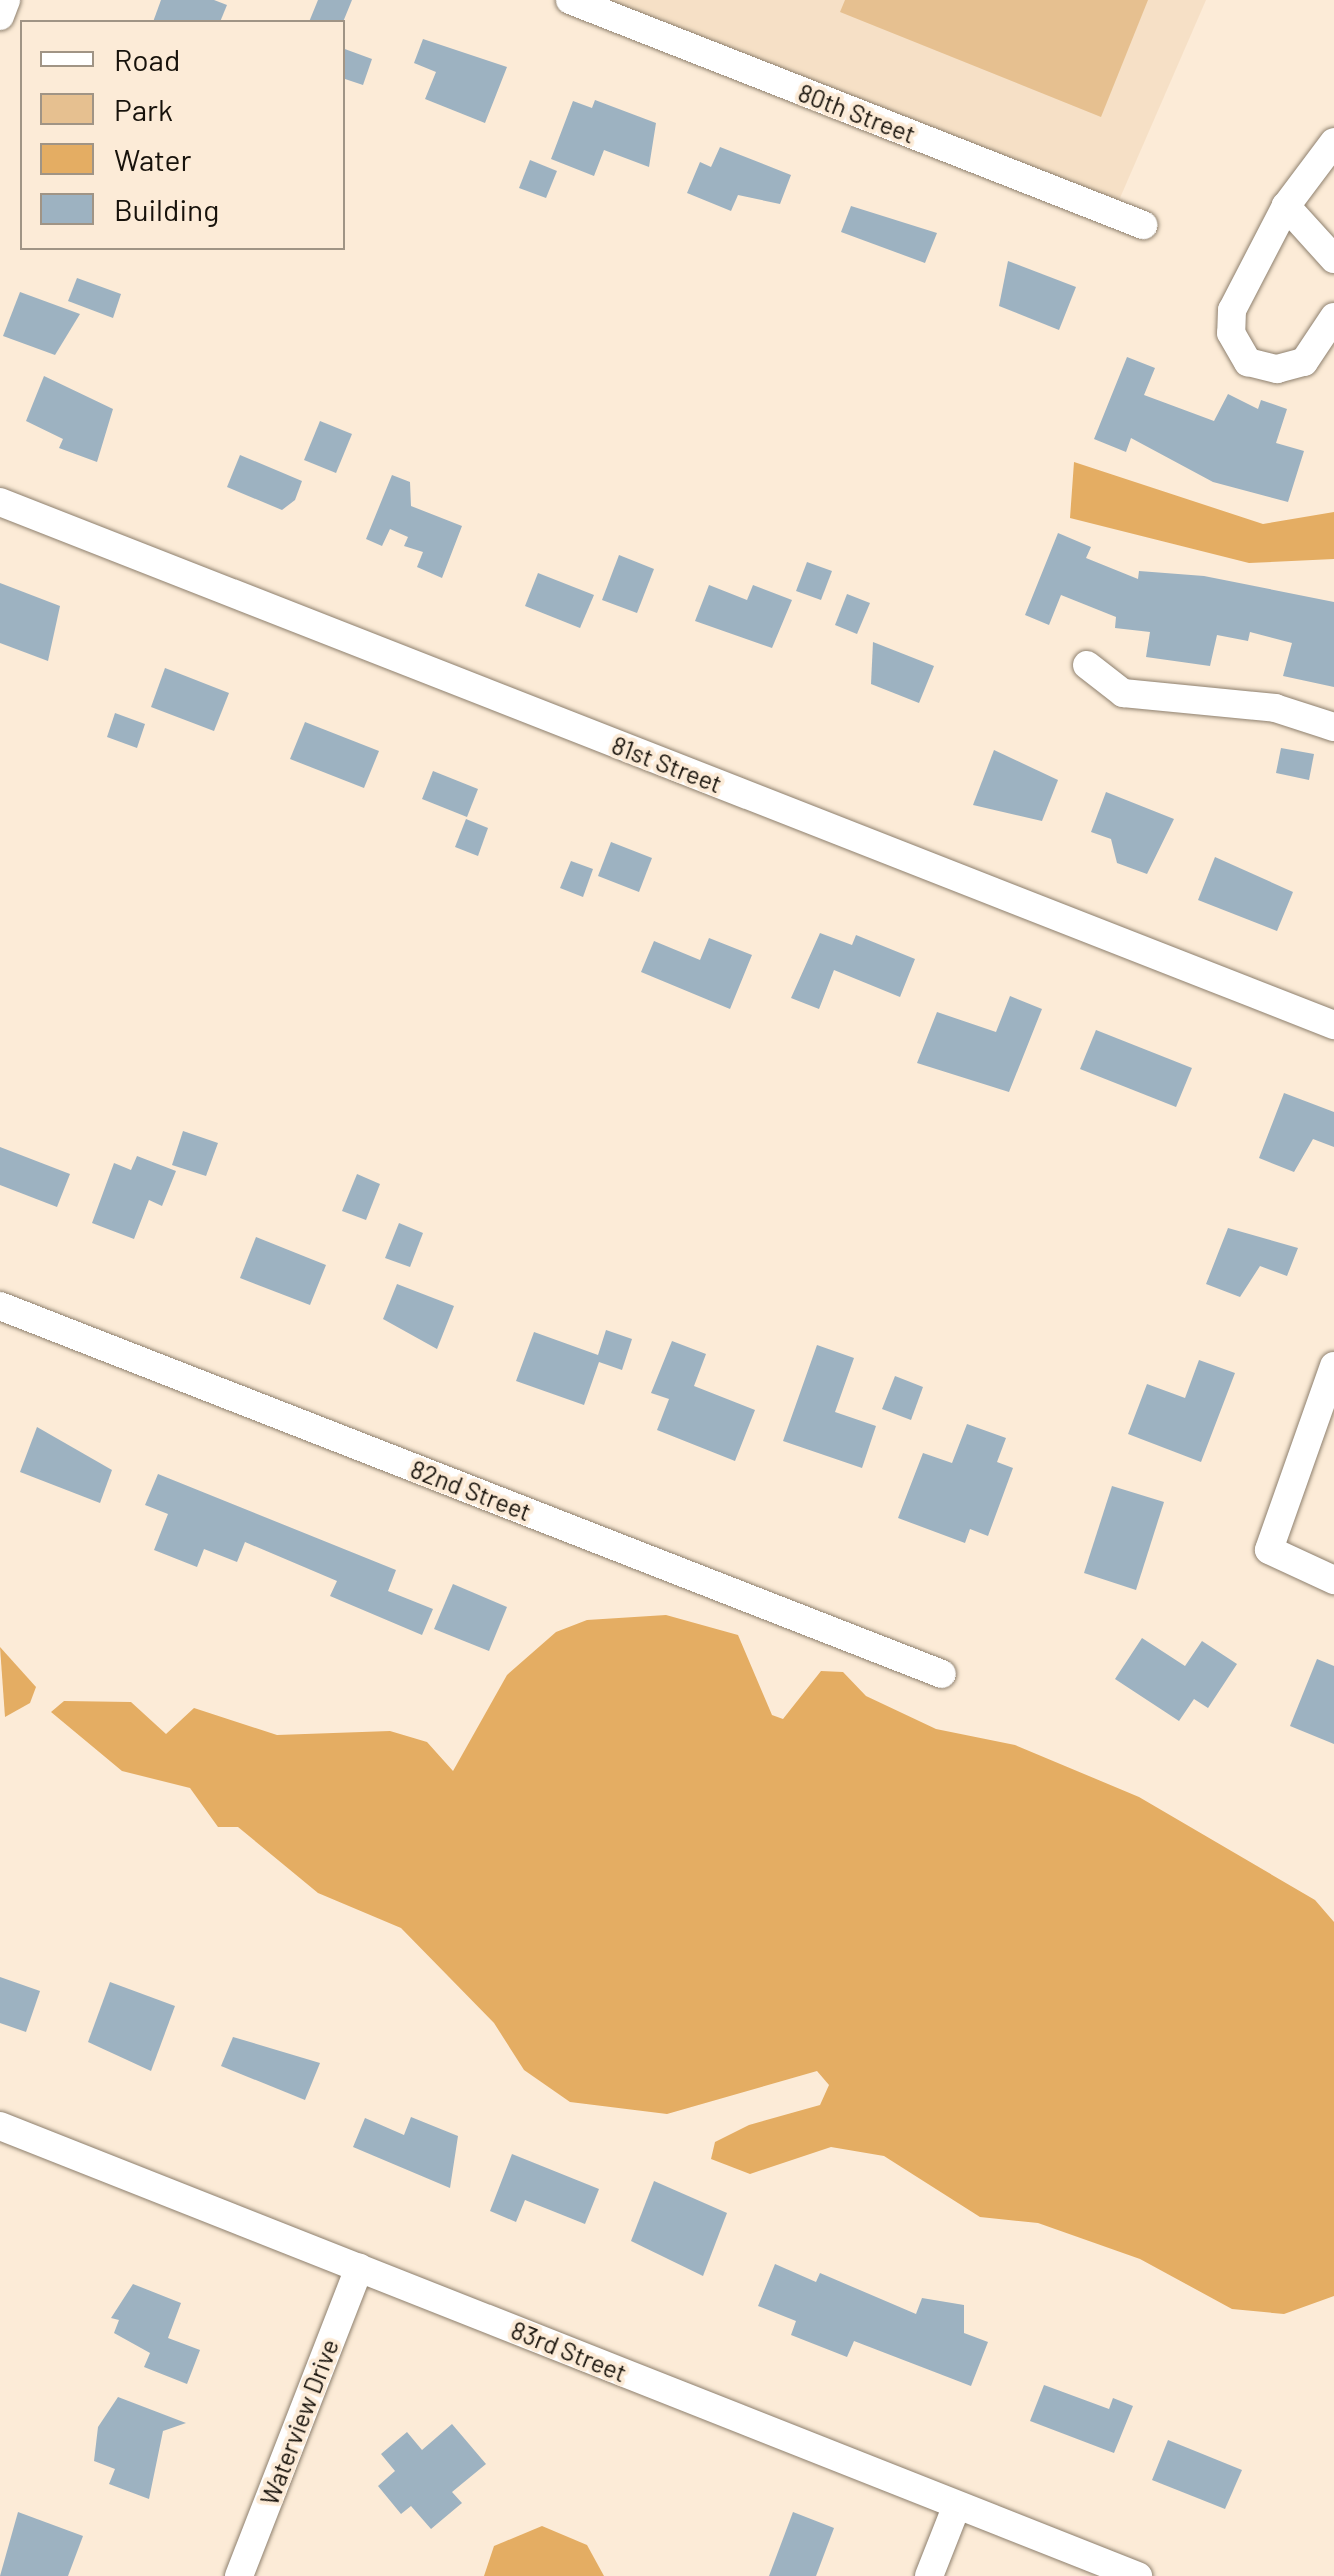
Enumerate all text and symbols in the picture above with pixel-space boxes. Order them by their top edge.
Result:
legend [20,20,345,250]
text: Road [114,41,180,77]
street label: 80th Street [794,77,920,149]
text: Park [114,91,173,127]
text: Water [114,141,192,177]
text: Building [114,191,219,227]
street label: 81st Street [608,729,726,799]
street label: 82nd Street [407,1453,535,1527]
street label: 83rd Street [507,2314,631,2388]
street label: Waterview Drive [254,2335,344,2509]

